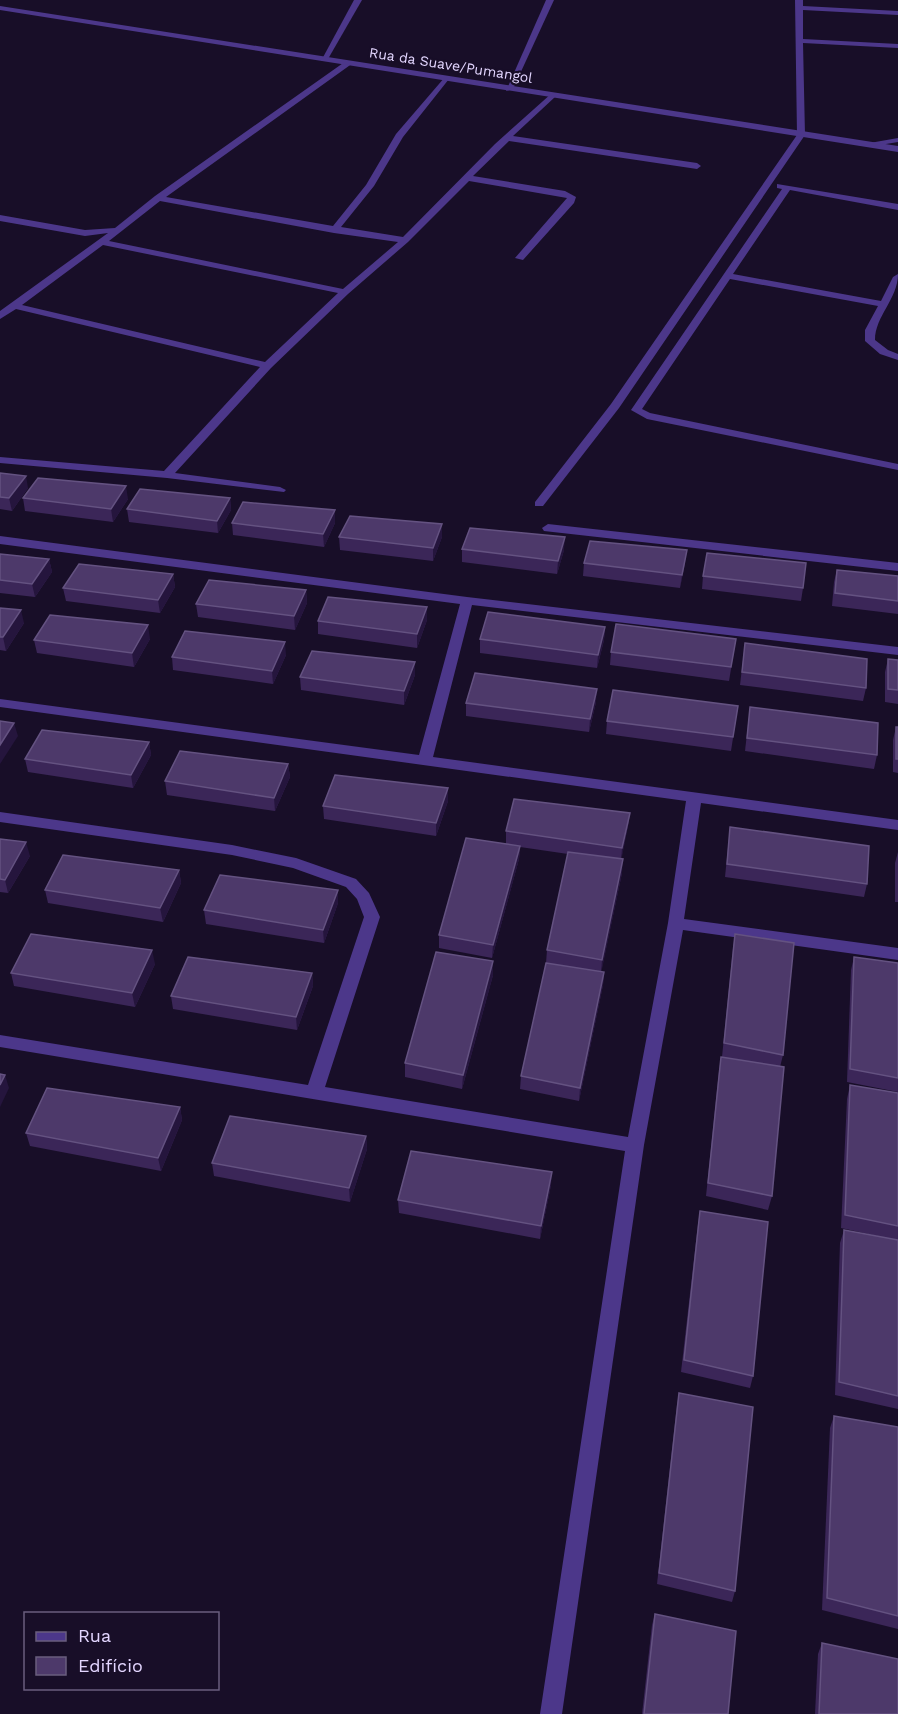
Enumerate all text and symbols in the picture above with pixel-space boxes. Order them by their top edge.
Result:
street label: Rua da Suave/Pumangol [368,44,535,86]
legend [24,1612,219,1690]
text: Rua [78,1625,111,1646]
text: Edifício [78,1655,143,1676]

